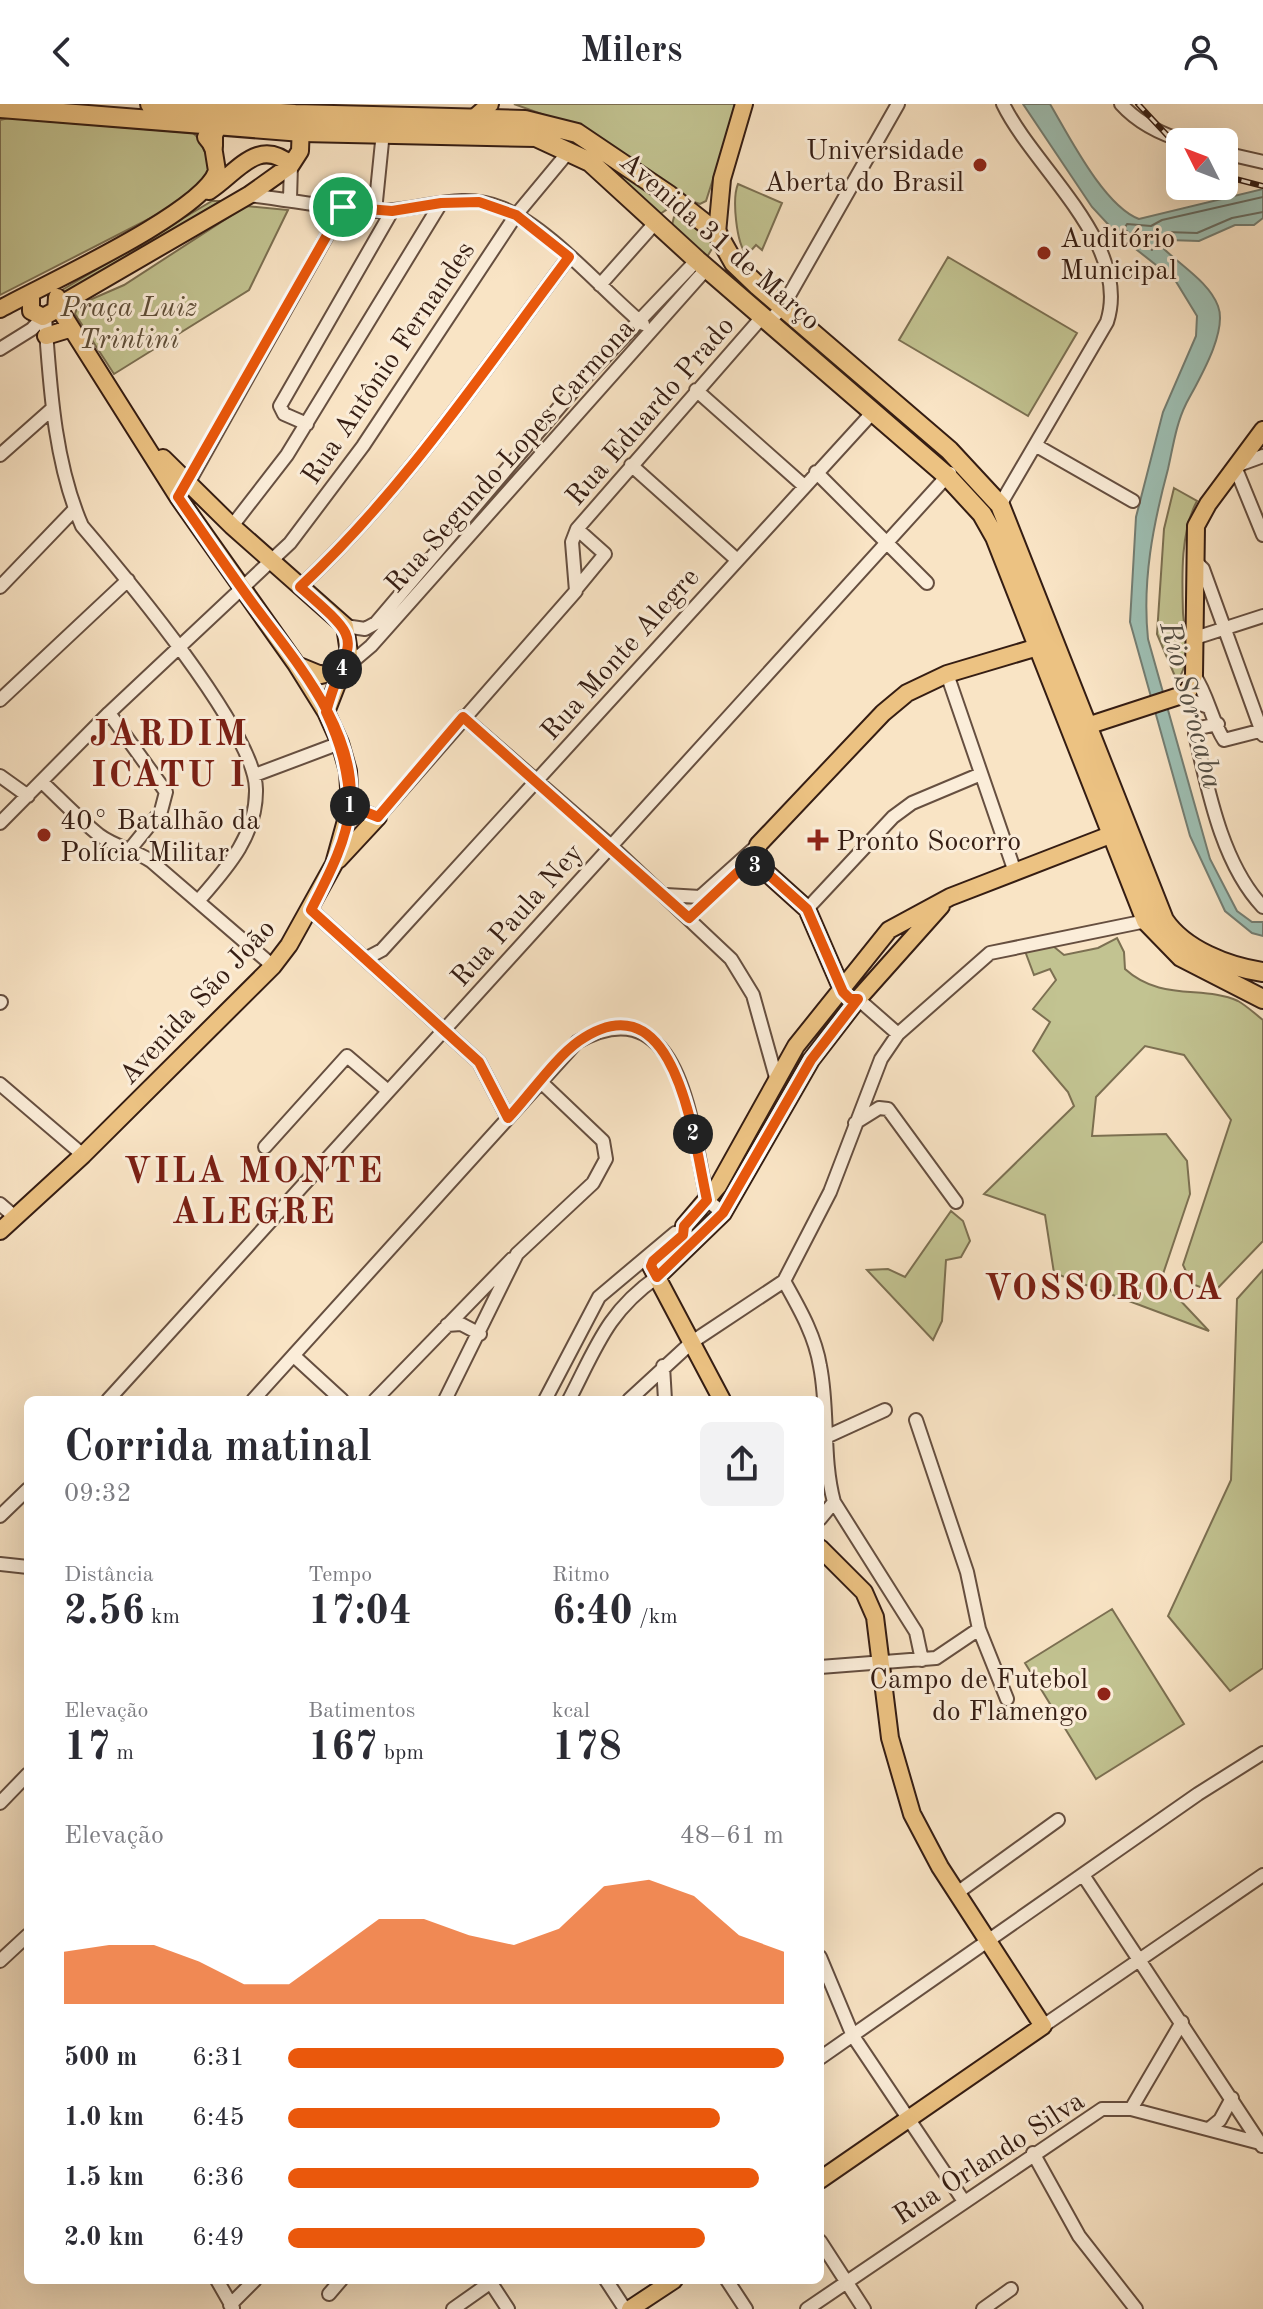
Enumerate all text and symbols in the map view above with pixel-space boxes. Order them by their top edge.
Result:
icon: back [40,30,84,74]
icon: person [1179,30,1223,74]
text: Milers [581,34,682,70]
north arrow [1166,128,1238,200]
map controls [1166,128,1238,200]
place label: Universidade Aberta do Brasil [764,138,964,198]
street label: Avenida 31 de Março [613,148,825,337]
marker: Universidade Aberta do Brasil [971,156,989,174]
pin [309,173,377,241]
icon: arrive [321,185,365,229]
place label: Auditório Municipal [1060,226,1177,286]
street label: Rua Antônio Fernandes [298,237,481,490]
marker: Auditório Municipal [1035,244,1053,262]
park label: Praça Luiz Trintini [60,295,197,355]
street label: Rua Eduardo Prado [562,312,741,512]
street label: Rua Segundo Lopes Carmona [381,315,641,599]
street label: Rua Monte Alegre [537,564,706,746]
water label: Rio Sorocaba [1153,617,1227,793]
pin: 4 [322,649,362,689]
text: 4 [336,658,348,680]
district label: JARDIM ICATU I [89,718,249,795]
pin: 1 [330,786,370,826]
text: 1 [344,795,356,817]
place label: 40° Batalhão da Polícia Militar [60,808,260,868]
marker: 40° Batalhão da Polícia Militar [35,826,53,844]
marker: Pronto Socorro [807,829,829,851]
place label: Pronto Socorro [836,829,1021,857]
street label: Rua Paula Ney [447,839,590,993]
pin: 3 [735,846,775,886]
text: 3 [749,855,761,877]
street label: Avenida São João [115,915,282,1091]
pin: 2 [673,1114,713,1154]
text: 2 [687,1123,699,1145]
district label: VILA MONTE ALEGRE [124,1155,384,1232]
district label: VOSSOROCA [984,1272,1224,1308]
button: share [700,1422,784,1506]
text: Corrida matinal [64,1426,372,1470]
text: 09:32 [64,1481,132,1507]
text: Distância [64,1564,154,1586]
text: Tempo [308,1564,372,1586]
text: Ritmo [552,1564,610,1586]
text: 2.56 [64,1593,145,1633]
text: 17:04 [308,1593,412,1633]
text: 6:40 [552,1593,633,1633]
text: km [145,1606,180,1628]
text: /km [633,1606,678,1628]
place label: Campo de Futebol do Flamengo [869,1667,1088,1727]
marker: Campo de Futebol do Flamengo [1095,1685,1113,1703]
text: Elevação [64,1700,148,1722]
text: Batimentos [308,1700,415,1722]
text: kcal [552,1700,590,1722]
text: 17 [64,1729,110,1769]
text: 167 [308,1729,378,1769]
text: 178 [552,1729,622,1769]
text: m [110,1742,134,1764]
text: bpm [378,1742,424,1764]
text: Elevação [64,1823,164,1849]
text: 48–61 m [680,1823,784,1849]
text: 500 m [64,2045,137,2071]
text: 6:31 [192,2045,245,2071]
street label: Rua Orlando Silva [889,2088,1090,2231]
text: 1.0 km [64,2105,144,2131]
text: 6:45 [192,2105,245,2131]
text: 1.5 km [64,2165,144,2191]
text: 6:36 [192,2165,245,2191]
text: 2.0 km [64,2225,144,2251]
text: 6:49 [192,2225,245,2251]

